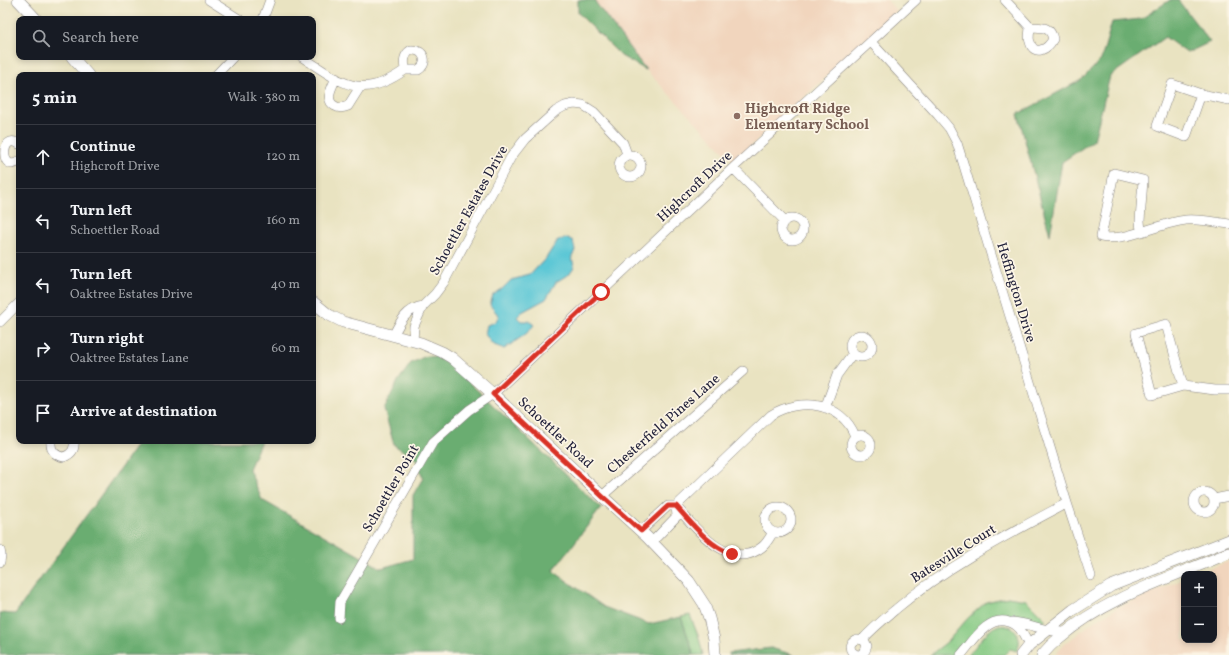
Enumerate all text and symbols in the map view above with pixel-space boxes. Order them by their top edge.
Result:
search box [16,16,316,60]
icon: search [30,27,52,49]
text: Search here [62,28,139,49]
text: 5 min [32,87,77,110]
text: Walk · 380 m [227,89,300,107]
place label: Highcroft Ridge Elementary School [745,100,869,135]
marker: Highcroft Ridge Elementary School [732,111,742,121]
text: Continue [70,137,135,158]
street label: Schoettler Estates Drive [426,142,513,279]
icon: ahead [32,146,54,168]
street label: Highcroft Drive [653,147,737,227]
text: 120 m [266,148,300,166]
text: Highcroft Drive [70,158,160,176]
text: Turn left [70,201,132,222]
icon: left [32,210,54,232]
text: 160 m [266,212,300,230]
text: Schoettler Road [70,222,160,240]
street label: Heffington Drive [991,240,1040,345]
text: Turn left [70,265,132,286]
icon: left [32,274,54,296]
text: 40 m [271,276,300,294]
route start [592,283,610,301]
text: Oaktree Estates Drive [70,286,193,304]
text: Turn right [70,329,144,350]
icon: right [32,338,54,360]
text: 60 m [272,340,300,358]
text: Oaktree Estates Lane [70,350,189,368]
street label: Chesterfield Pines Lane [604,370,725,478]
street label: Schoettler Road [513,393,597,473]
icon: arrive [32,402,54,424]
text: Arrive at destination [70,402,217,423]
street label: Schoettler Point [359,441,424,536]
street label: Batesville Court [908,520,1000,588]
route end [723,545,741,563]
map controls [1181,571,1217,643]
button: + [1181,571,1217,607]
button: − [1181,607,1217,643]

